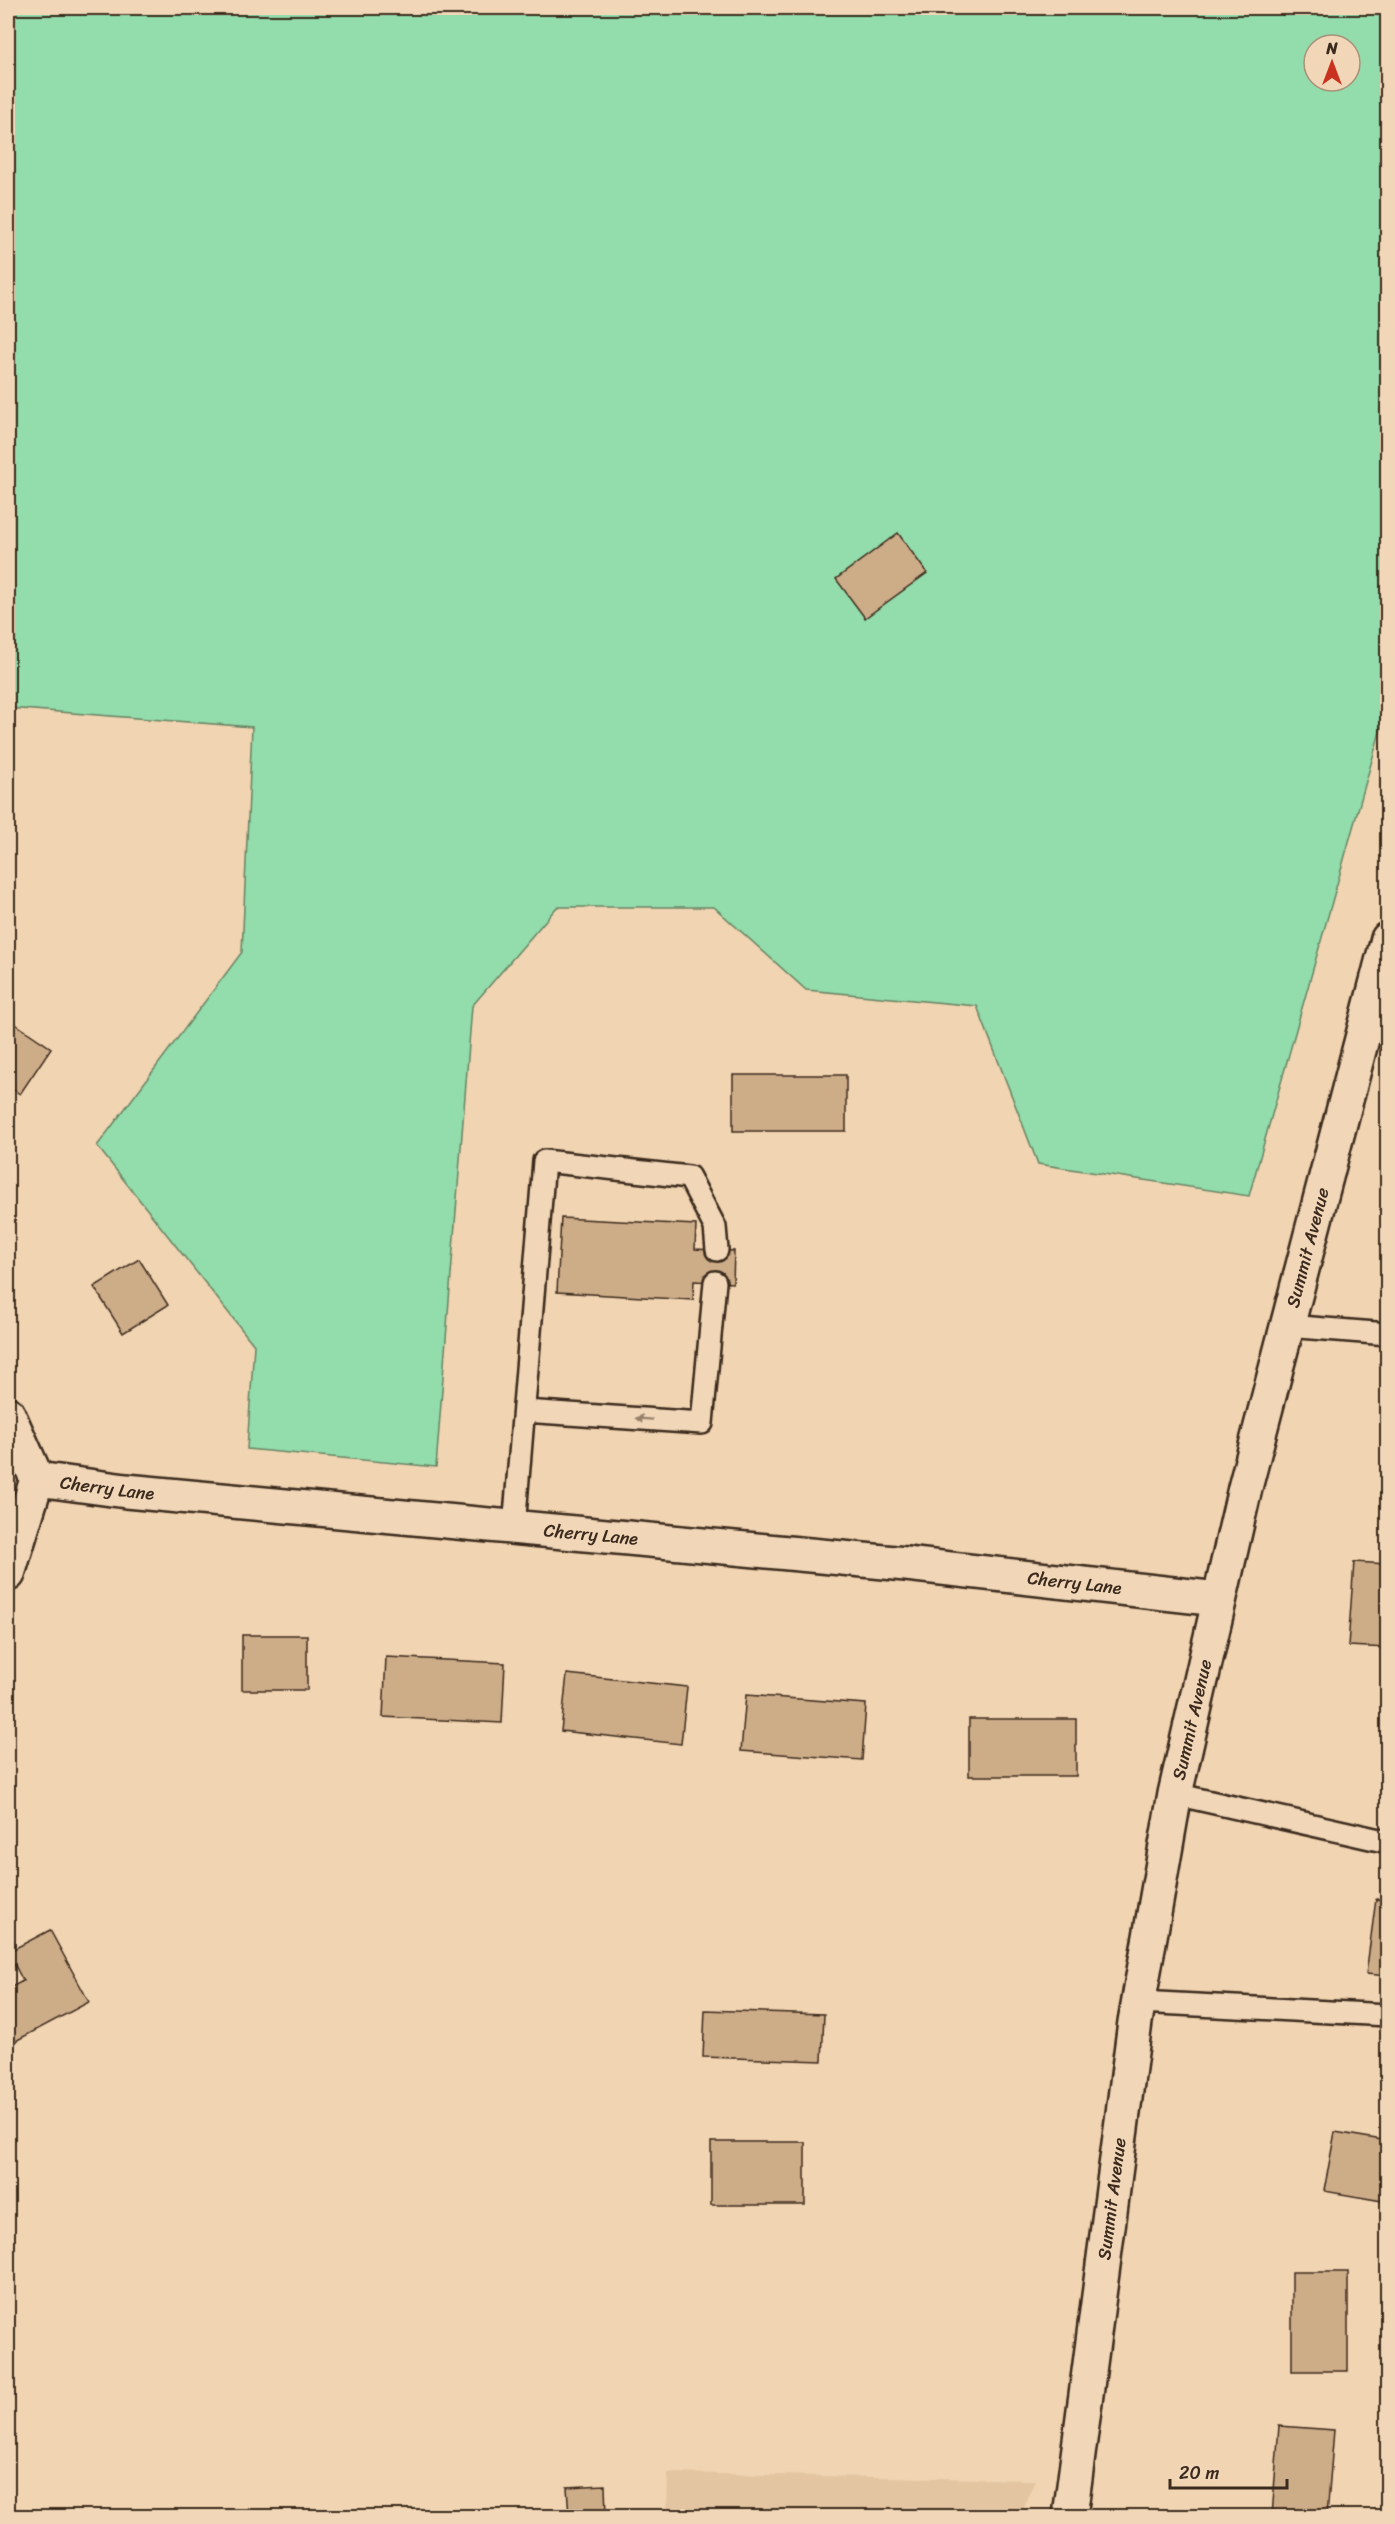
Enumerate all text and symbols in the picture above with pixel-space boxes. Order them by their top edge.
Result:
north arrow [1302,33,1362,93]
text: N [1325,34,1338,63]
street label: Summit Avenue [1277,1184,1339,1311]
one-way arrow [634,1414,653,1424]
street label: Cherry Lane [58,1466,156,1510]
street label: Cherry Lane [542,1514,640,1555]
street label: Cherry Lane [1026,1562,1124,1604]
street label: Summit Avenue [1163,1656,1221,1783]
street label: Summit Avenue [1088,2136,1136,2262]
scale bar [1170,2452,1287,2490]
text: 20 m [1179,2457,1219,2489]

